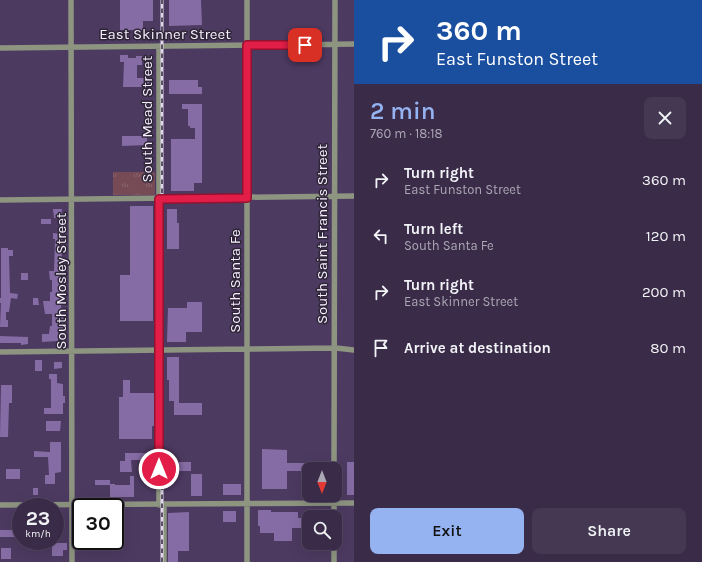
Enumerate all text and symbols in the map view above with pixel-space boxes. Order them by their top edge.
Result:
text: 360 m [436,14,522,47]
icon: right [370,16,422,68]
street label: East Skinner Street [99,25,231,43]
pin [288,28,322,62]
icon: arrive [294,34,316,56]
text: East Funston Street [436,48,598,70]
street label: South Mead Street [138,55,156,182]
text: 2 min [370,97,436,125]
button: close [644,97,686,139]
text: 760 m · 18:18 [370,126,443,141]
street label: South Saint Francis Street [313,144,331,324]
text: Turn right [404,164,474,182]
icon: right [370,169,392,191]
text: 360 m [642,171,686,189]
text: East Funston Street [404,182,521,197]
street label: South Mosley Street [52,212,70,350]
text: Turn left [404,220,463,238]
icon: left [370,225,392,247]
text: 120 m [646,227,686,245]
street label: South Santa Fe [226,229,244,333]
text: South Santa Fe [404,238,494,253]
text: Turn right [404,276,474,294]
icon: right [370,281,392,303]
text: 200 m [642,283,686,301]
text: East Skinner Street [404,294,518,309]
icon: arrive [370,337,392,359]
text: Arrive at destination [404,339,551,357]
text: 80 m [650,339,686,357]
position arrow [138,448,180,490]
north arrow [302,462,342,502]
map controls [302,462,342,550]
speed limit sign: 30 [72,498,124,550]
text: 23 [26,507,50,530]
button: Exit [370,508,524,554]
button: Share [532,508,686,554]
button: search [302,510,342,550]
text: km/h [25,528,51,540]

